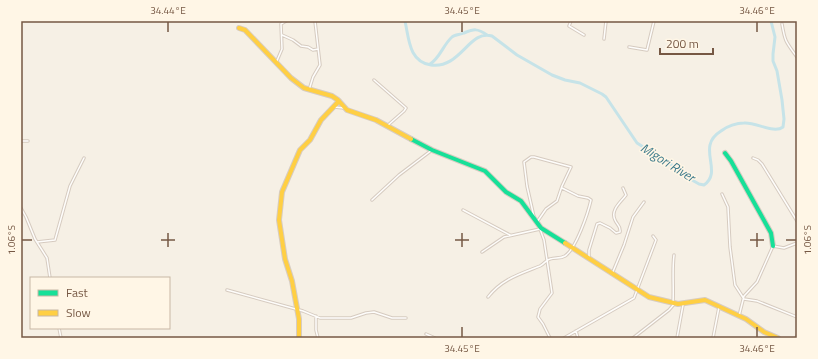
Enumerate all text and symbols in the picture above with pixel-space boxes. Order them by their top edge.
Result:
text: 34.44°E [150,3,186,18]
text: 34.45°E [444,3,480,18]
text: 34.46°E [739,3,775,18]
scale bar [660,30,713,56]
text: 200 m [666,34,699,53]
water label: Migori River [637,137,701,188]
text: 1.06°S [4,225,19,255]
text: 1.06°S [800,225,815,255]
legend [30,277,170,329]
text: Fast [66,283,89,302]
text: Slow [66,303,91,322]
text: 34.45°E [444,341,480,356]
text: 34.46°E [739,341,775,356]

